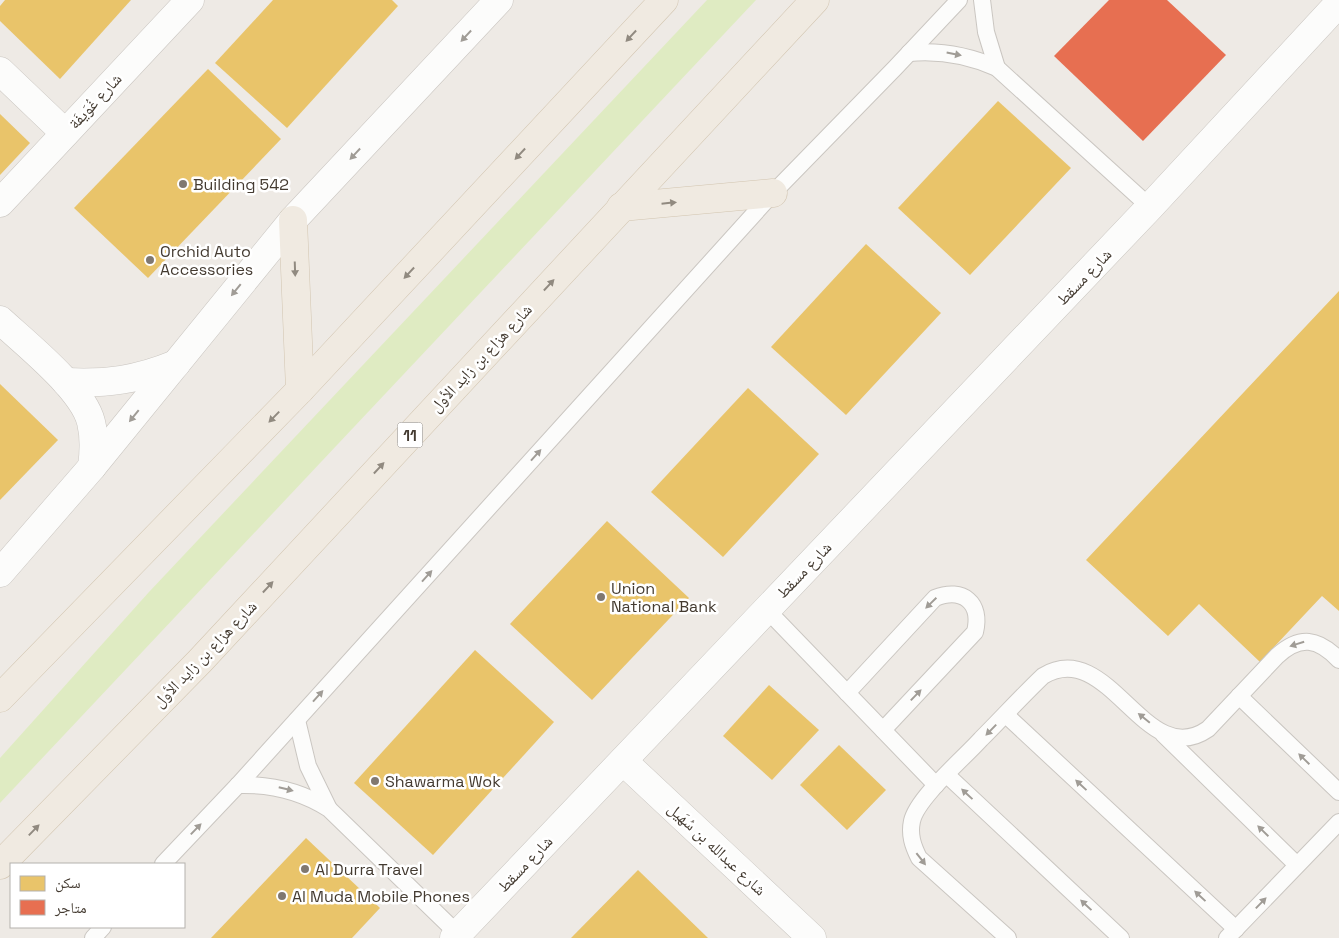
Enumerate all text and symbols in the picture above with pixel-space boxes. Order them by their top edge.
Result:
one-way arrow [460,29,472,41]
one-way arrow [625,29,637,41]
one-way arrow [947,50,962,58]
street label: شارع غُوَيفَة [64,69,126,133]
one-way arrow [349,148,361,160]
one-way arrow [514,148,526,160]
place label: Building 542 [193,174,289,195]
marker: Building 542 [177,178,189,190]
one-way arrow [662,198,678,206]
place label: Orchid Auto Accessories [160,241,253,280]
street label: شارع مسقط [1052,244,1116,310]
marker: Orchid Auto Accessories [144,254,156,266]
one-way arrow [291,261,299,277]
one-way arrow [403,267,415,279]
one-way arrow [543,279,555,291]
one-way arrow [231,283,242,296]
street label: شارع هزاع بن زايد الأول [425,299,537,417]
one-way arrow [128,409,139,422]
one-way arrow [268,411,280,423]
road number: 11 [398,422,422,448]
one-way arrow [530,450,542,462]
one-way arrow [373,462,385,474]
street label: شارع مسقط [772,537,836,603]
one-way arrow [421,570,433,582]
place label: Union National Bank [611,578,717,617]
one-way arrow [262,581,274,593]
marker: Union National Bank [595,591,607,603]
street label: شارع هزاع بن زايد الأول [149,596,261,712]
one-way arrow [925,597,937,609]
one-way arrow [1289,641,1304,649]
one-way arrow [910,689,922,701]
one-way arrow [312,691,324,703]
one-way arrow [1138,712,1150,724]
one-way arrow [985,724,997,736]
one-way arrow [1298,753,1310,765]
place label: Shawarma Wok [385,771,501,792]
marker: Shawarma Wok [369,775,381,787]
one-way arrow [1076,779,1088,791]
one-way arrow [278,785,293,793]
one-way arrow [961,788,973,800]
street label: شارع عبدالله بن سُهَيل [663,798,771,900]
one-way arrow [190,823,202,835]
one-way arrow [28,824,40,836]
one-way arrow [1257,825,1269,837]
street label: شارع مسقط [493,831,557,897]
one-way arrow [916,852,927,865]
place label: Al Durra Travel [315,859,423,880]
legend [10,863,185,928]
marker: Al Durra Travel [299,863,311,875]
text: سكن [55,873,81,893]
place label: Al Muda Mobile Phones [292,886,470,907]
marker: Al Muda Mobile Phones [276,890,288,902]
one-way arrow [1195,890,1207,902]
one-way arrow [1255,897,1267,909]
text: متاجر [54,898,87,917]
one-way arrow [1080,899,1092,911]

